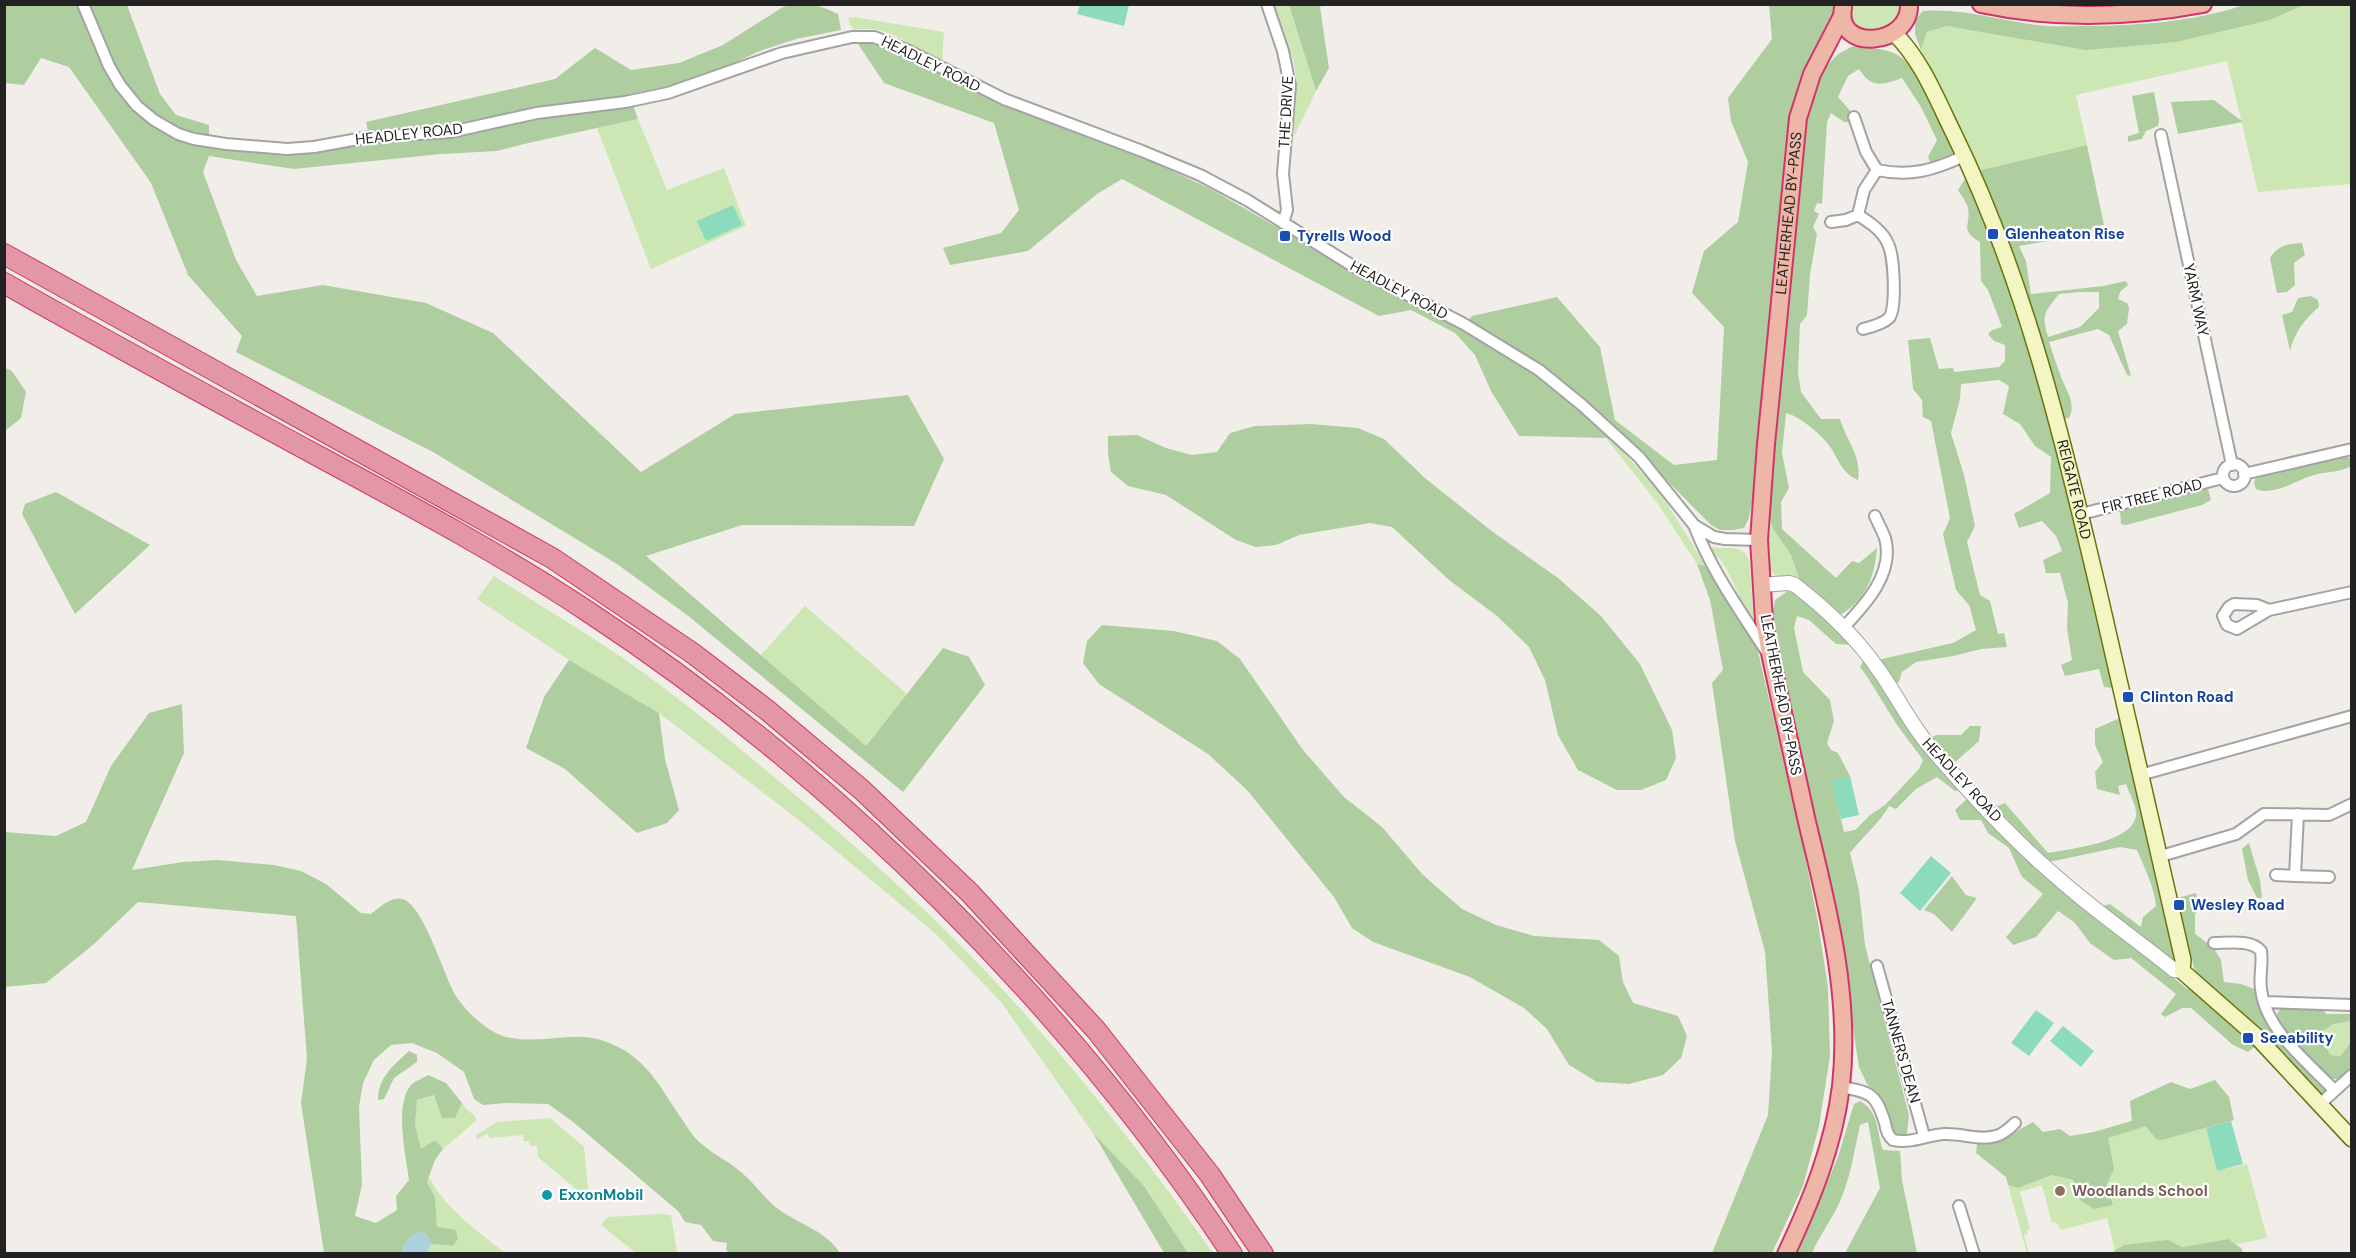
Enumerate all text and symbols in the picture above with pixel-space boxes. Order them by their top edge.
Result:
street label: HEADLEY ROAD [878,31,984,97]
street label: THE DRIVE [1274,75,1298,149]
street label: HEADLEY ROAD [354,118,464,150]
street label: LEATHERHEAD BY-PASS [1771,131,1807,296]
place label: Glenheaton Rise [2005,224,2125,244]
place label: Tyrells Wood [1297,226,1391,246]
marker: Glenheaton Rise [1986,227,2000,241]
marker: Tyrells Wood [1278,229,1292,243]
street label: HEADLEY ROAD [1347,256,1451,324]
street label: YARM WAY [2179,262,2214,339]
street label: REIGATE ROAD [2052,437,2096,541]
street label: FIR TREE ROAD [2100,474,2204,518]
street label: LEATHERHEAD BY-PASS [1756,613,1806,777]
place label: Clinton Road [2140,687,2233,707]
marker: Clinton Road [2121,690,2135,704]
street label: HEADLEY ROAD [1918,734,2006,826]
place label: Wesley Road [2191,895,2285,915]
marker: Wesley Road [2172,898,2186,912]
street label: TANNERS DEAN [1877,997,1925,1105]
place label: Seeability [2260,1028,2334,1048]
marker: Seeability [2241,1031,2255,1045]
place label: Woodlands School [2072,1181,2208,1201]
marker: Woodlands School [2053,1184,2067,1198]
place label: ExxonMobil [559,1185,643,1205]
marker: ExxonMobil [540,1188,554,1202]

